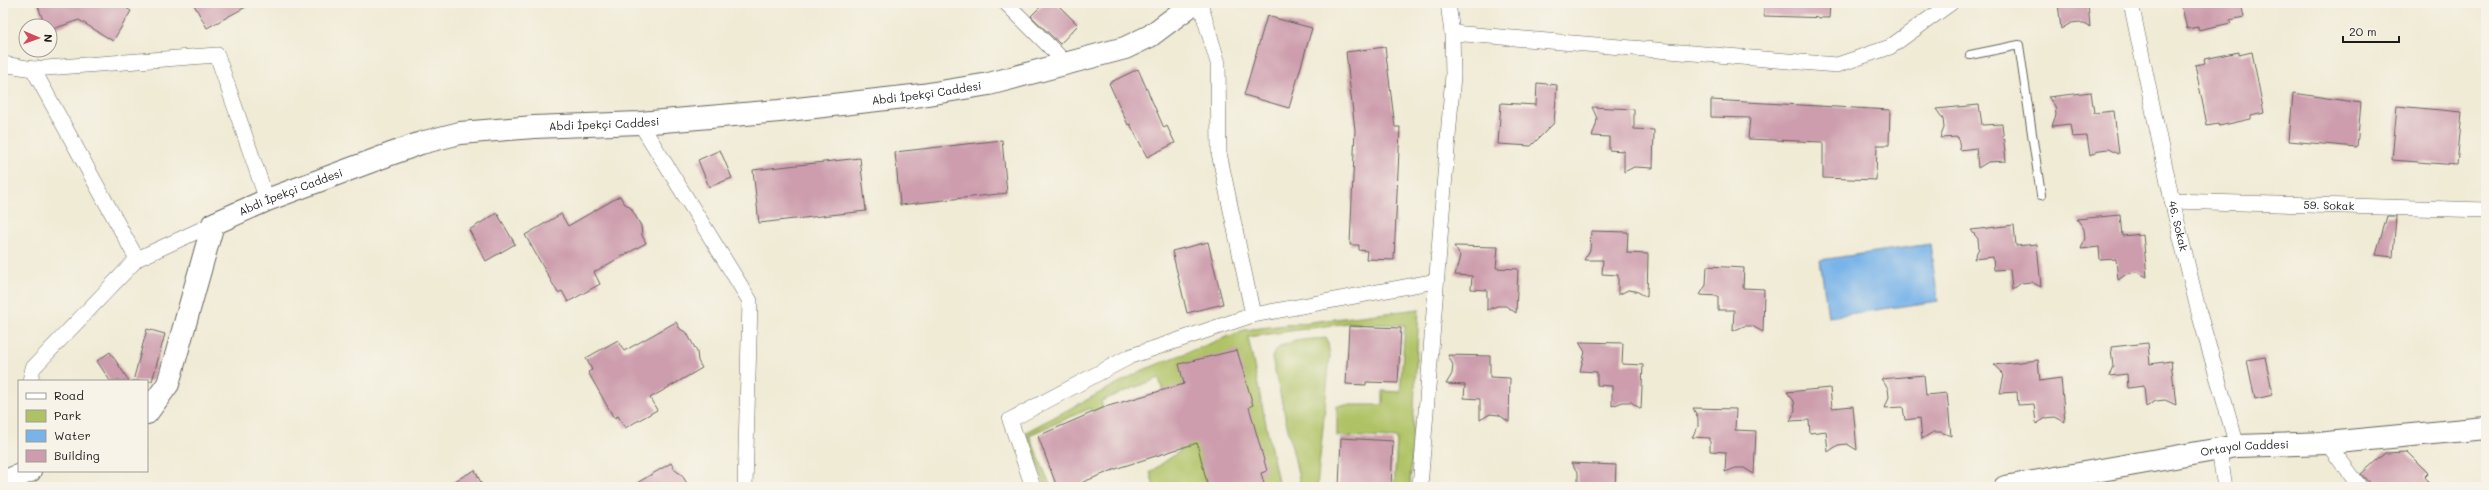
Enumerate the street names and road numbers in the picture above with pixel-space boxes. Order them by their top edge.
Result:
street label: Abdi İpekçi Caddesi [871,77,982,108]
street label: Abdi İpekçi Caddesi [549,113,660,133]
street label: Abdi İpekçi Caddesi [236,165,345,219]
street label: 59. Sokak [2303,197,2355,213]
street label: 46. Sokak [2165,199,2192,253]
street label: Ortayol Caddesi [2199,436,2289,459]

